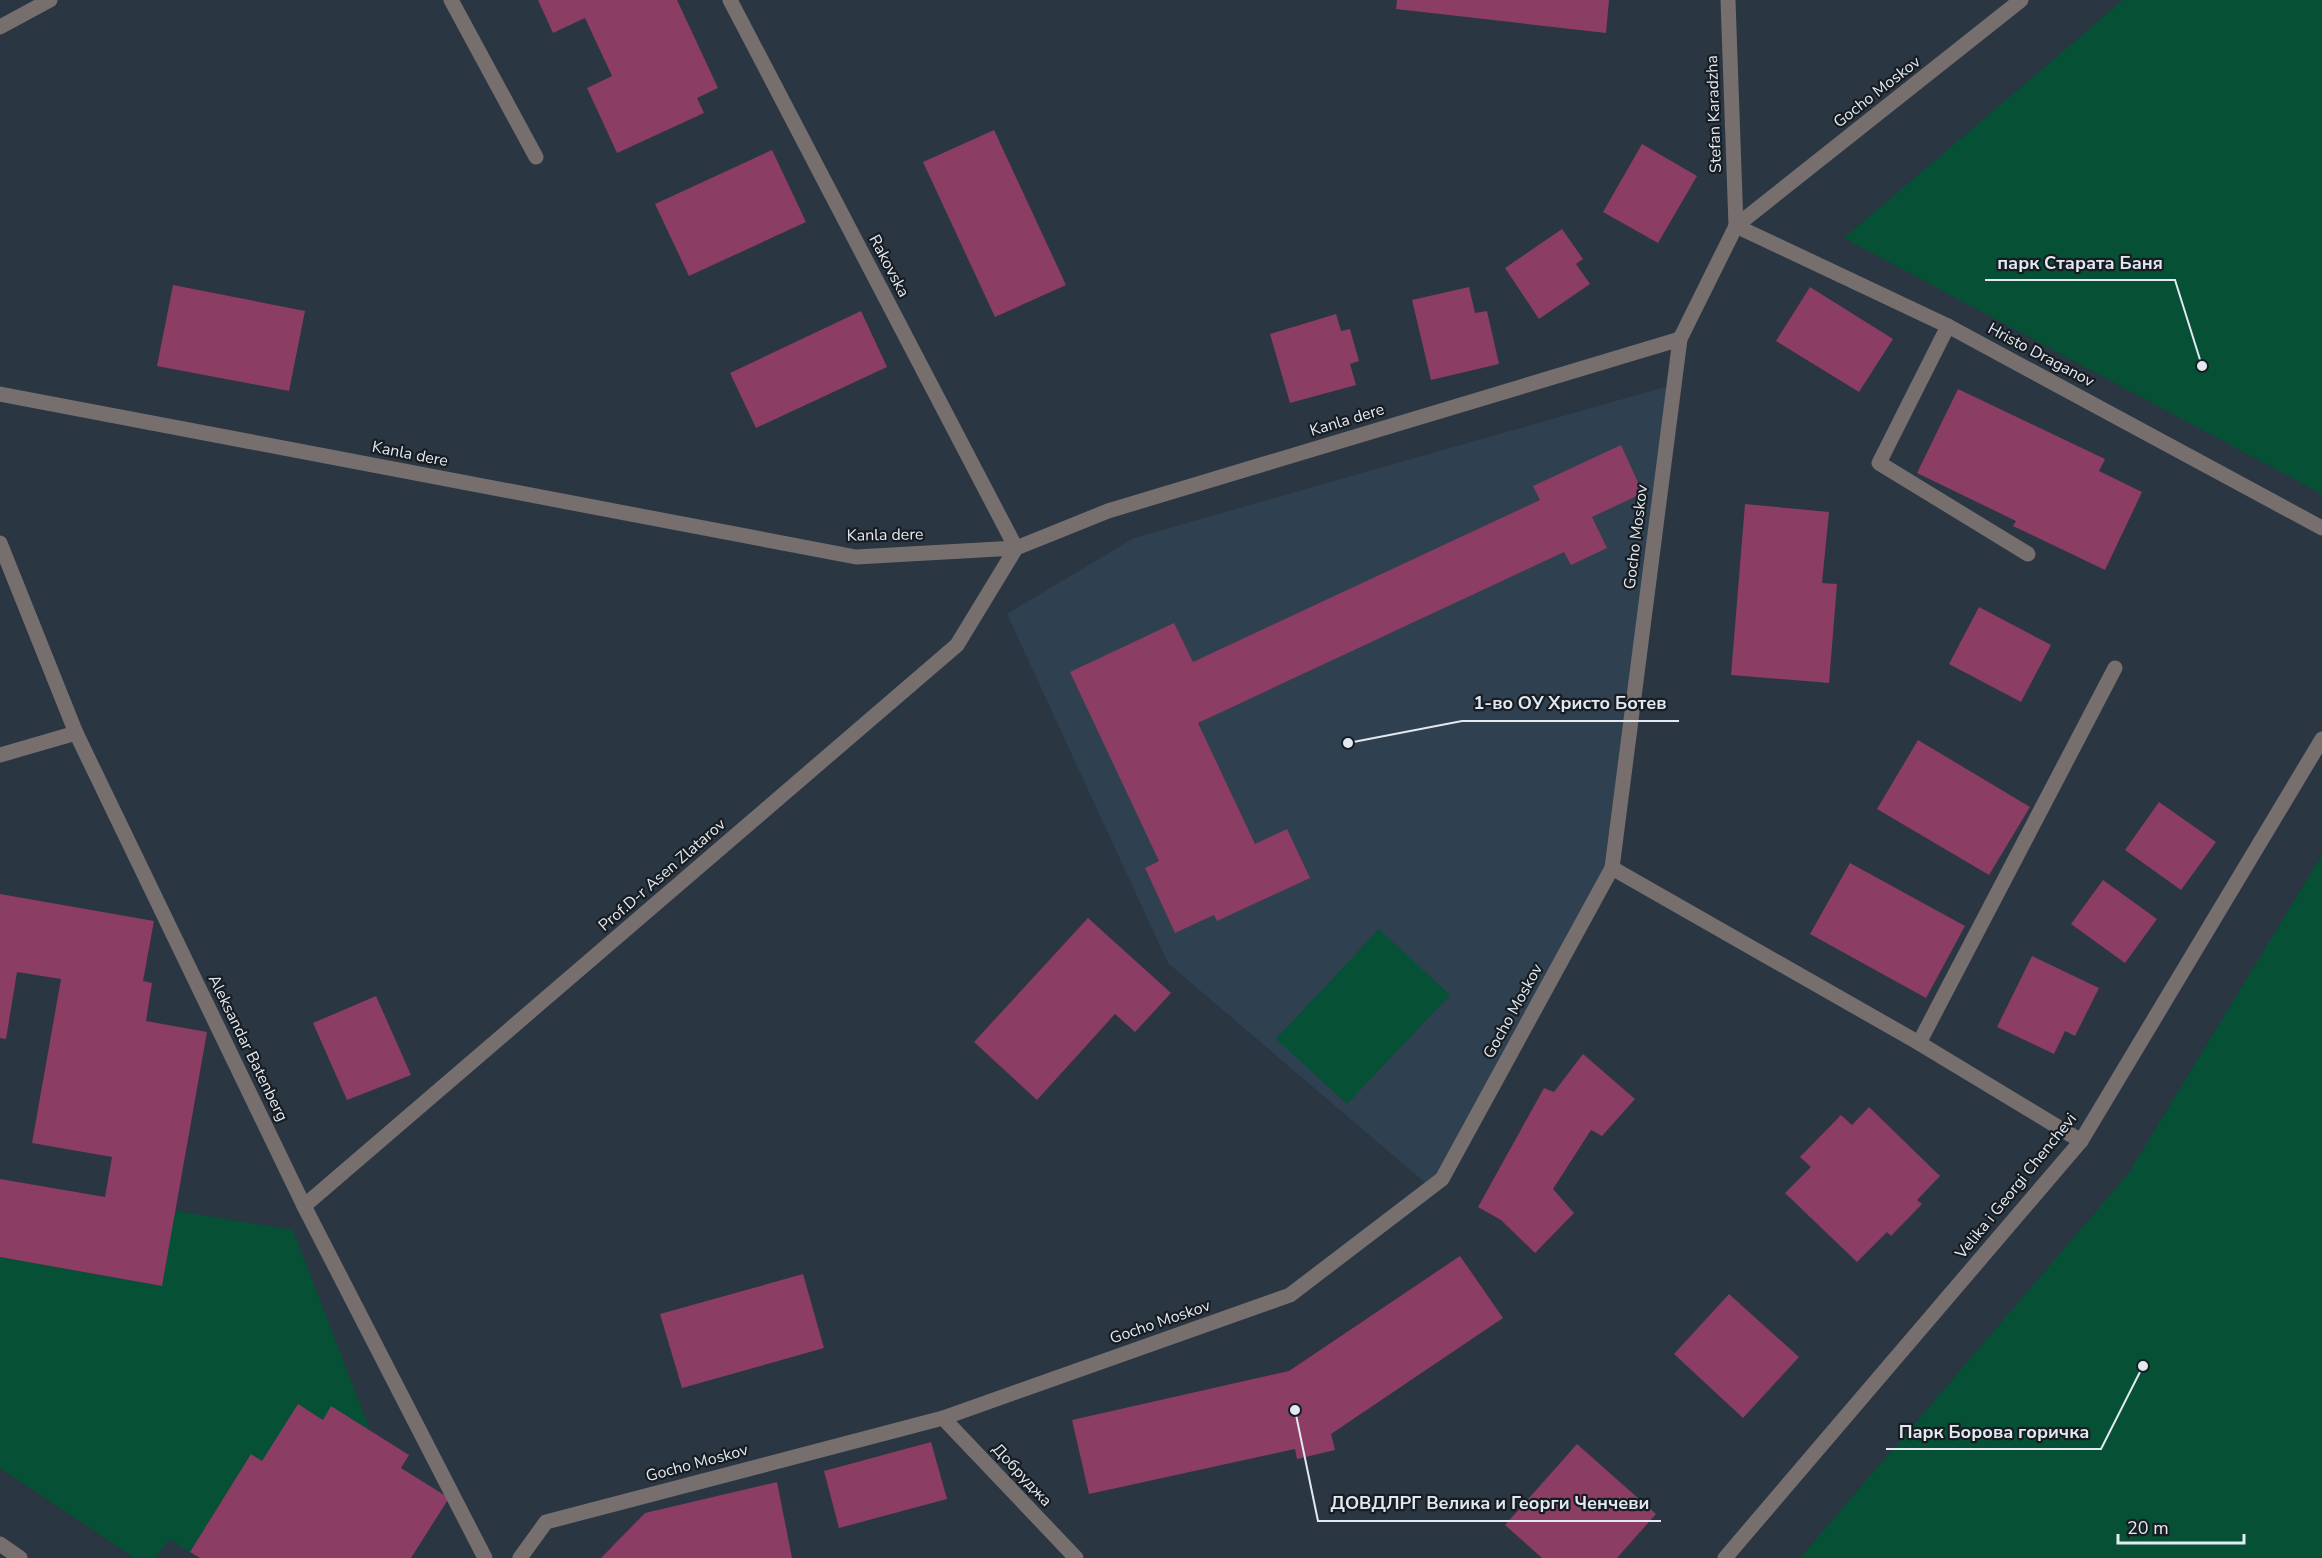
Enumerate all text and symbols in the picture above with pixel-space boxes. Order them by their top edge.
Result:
street label: Gocho Moskov [1829,51,1926,133]
street label: Stefan Karadzha [1701,55,1727,173]
street label: Rakovska [863,231,915,301]
callout: парк Старата Баня [1985,244,2175,280]
text: парк Старата Баня [1997,251,2163,275]
street label: Hristo Draganov [1984,318,2099,393]
street label: Kanla dere [1307,398,1387,442]
street label: Kanla dere [370,436,450,472]
street label: Gocho Moskov [1619,483,1653,591]
street label: Kanla dere [846,523,924,547]
callout: 1-во ОУ Христо Ботев [1462,685,1679,721]
text: 1-во ОУ Христо Ботев [1474,691,1666,715]
street label: Prof.D-r Asen Zlatarov [594,813,731,936]
street label: Gocho Moskov [1478,959,1548,1062]
street label: Aleksandar Batenberg [203,971,293,1125]
street label: Velika i Georgi Chenchevi [1950,1109,2082,1264]
street label: Gocho Moskov [1107,1294,1214,1350]
callout: Парк Борова горичка [1886,1413,2101,1449]
text: Парк Борова горичка [1899,1420,2089,1444]
street label: Gocho Moskov [643,1439,751,1487]
street label: Добруджа [987,1439,1057,1511]
callout: ДОВДЛРГ Велика и Георги Ченчеви [1318,1485,1661,1521]
text: ДОВДЛРГ Велика и Георги Ченчеви [1331,1491,1649,1515]
scale bar [2118,1507,2244,1545]
text: 20 m [2127,1516,2169,1540]

